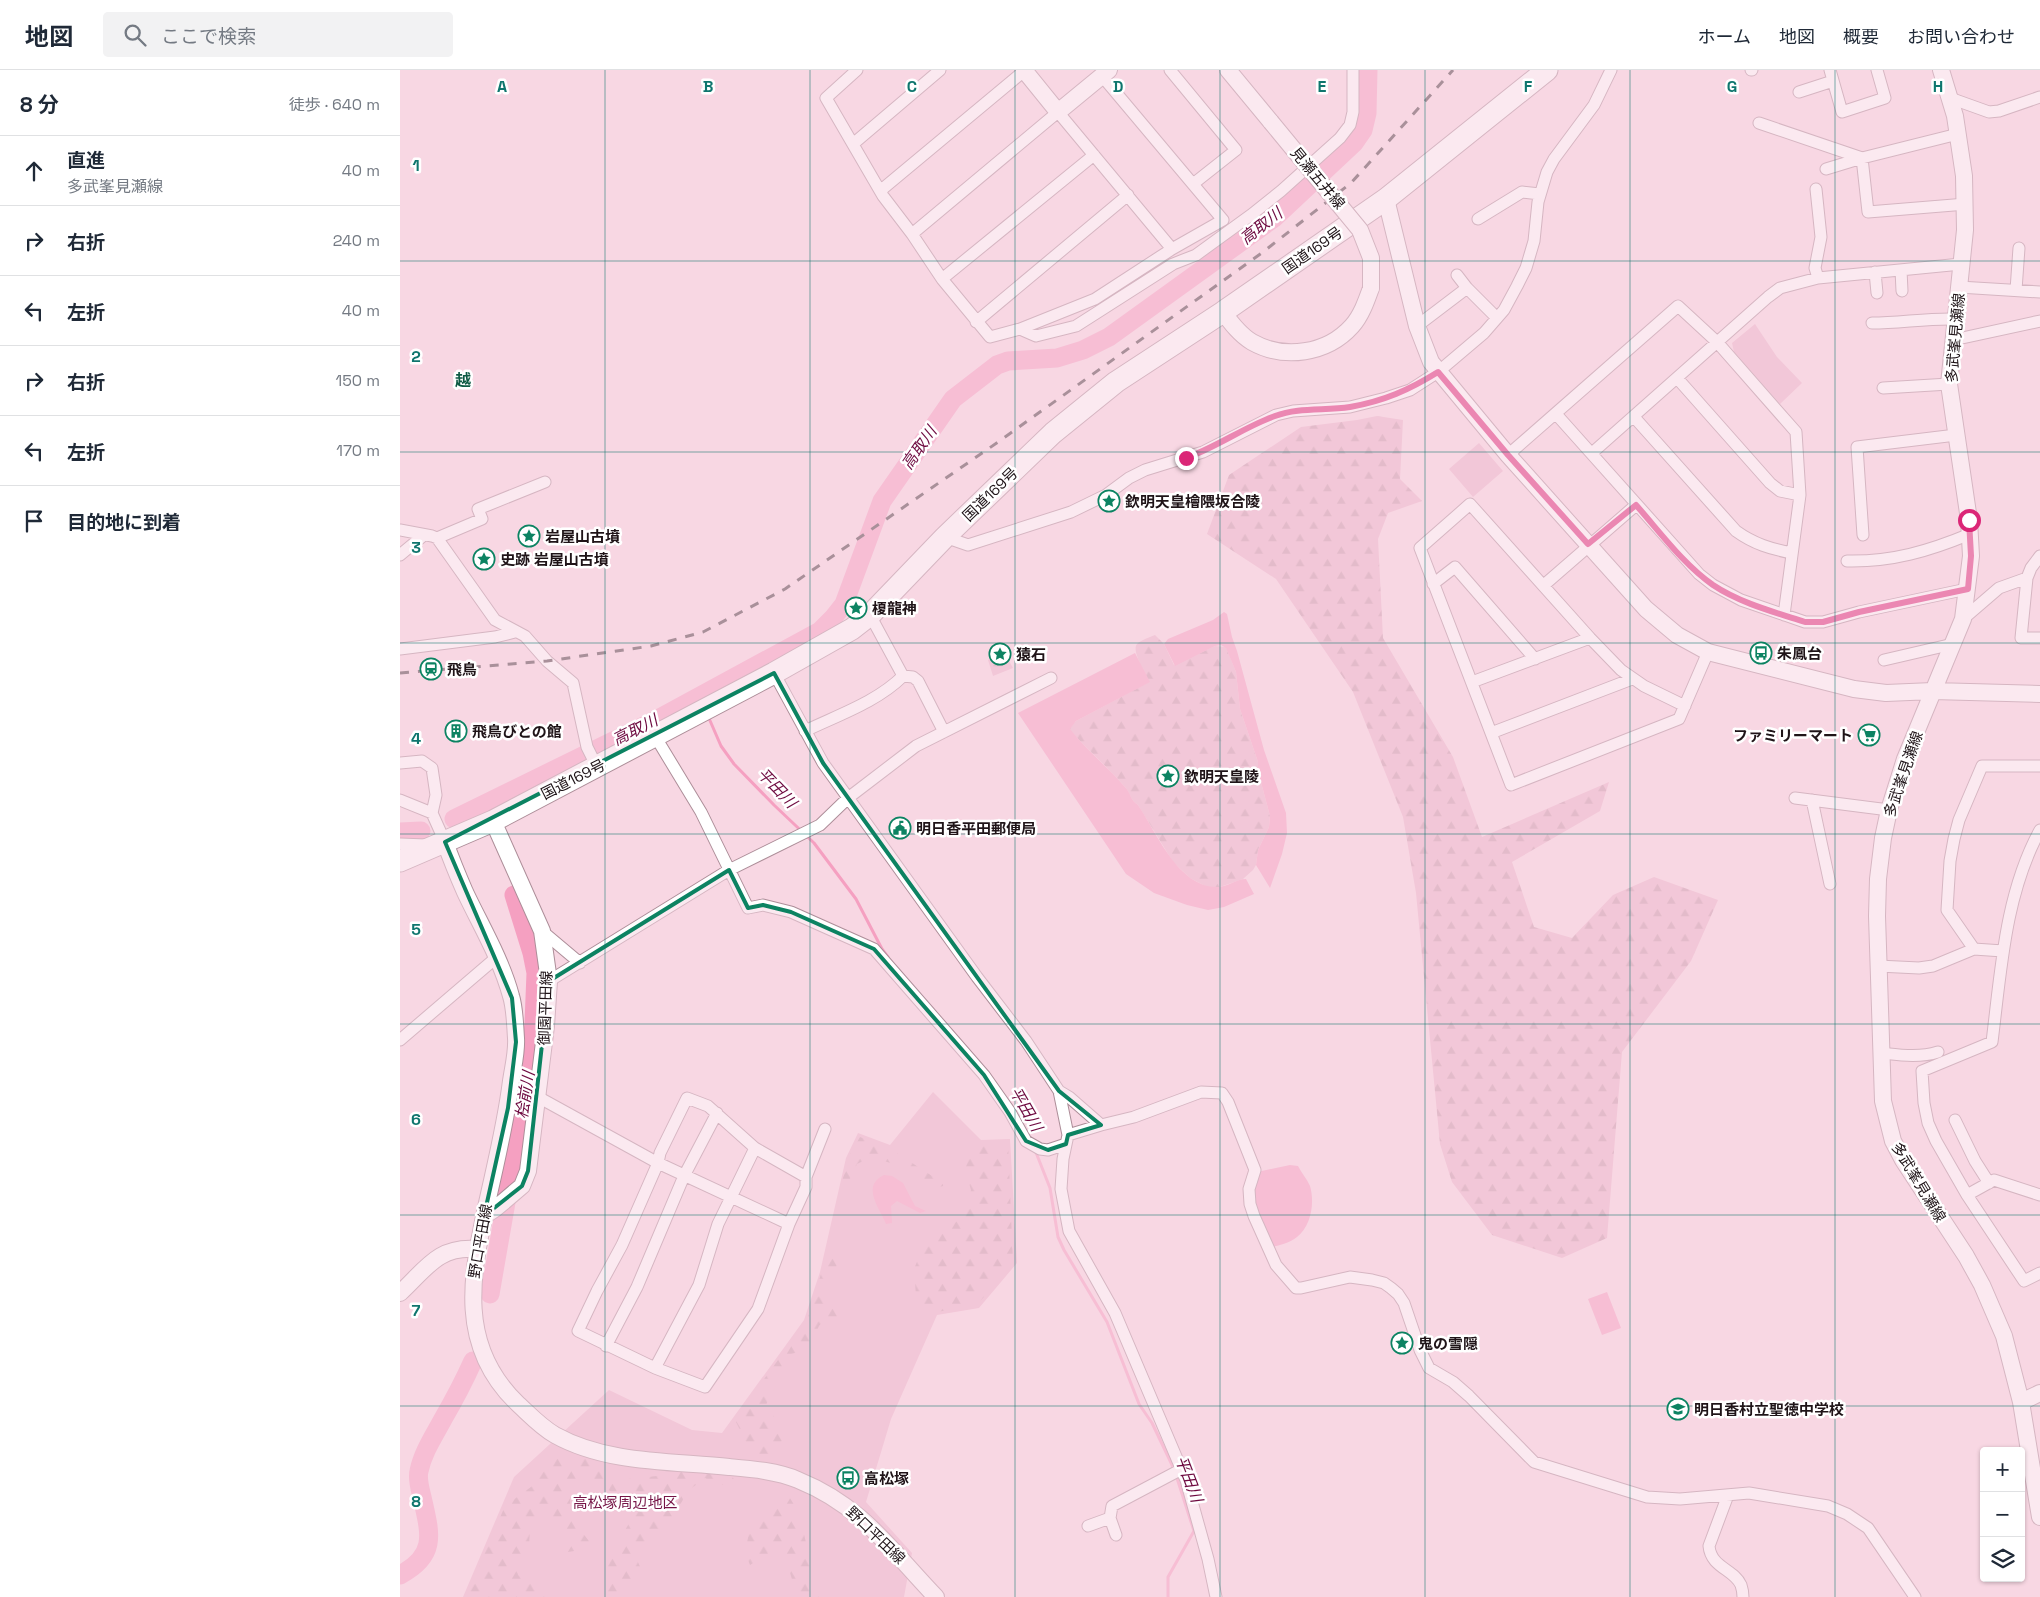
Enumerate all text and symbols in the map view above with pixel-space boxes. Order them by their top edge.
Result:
search box [103,12,453,57]
text: 地図 [25,21,73,52]
icon: search [121,21,149,49]
text: ここで検索 [161,24,256,49]
text: ホーム [1698,25,1751,48]
text: 地図 [1779,25,1815,48]
text: 概要 [1843,25,1879,48]
text: お問い合わせ [1907,25,2015,48]
text: A [497,76,507,97]
text: B [703,76,713,97]
text: C [907,76,917,97]
text: D [1113,76,1123,97]
text: E [1318,76,1327,97]
text: F [1524,76,1533,97]
text: G [1727,76,1737,97]
text: H [1933,76,1943,97]
text: 8 分 [20,91,59,118]
text: 徒歩 · 640 m [289,94,380,115]
street label: 見瀬五井線 [1287,143,1349,213]
text: 直進 [67,148,105,173]
text: 1 [412,155,420,176]
icon: ahead [20,157,48,185]
text: 40 m [342,160,380,181]
text: 多武峯見瀬線 [67,176,163,197]
water label: 高取川 [1236,202,1288,249]
street label: 国道169号 [1278,222,1346,278]
icon: right [20,227,48,255]
text: 右折 [67,230,105,255]
text: 240 m [333,230,380,251]
street label: 多武峯見瀬線 [1942,292,1968,384]
icon: left [20,297,48,325]
text: 左折 [67,300,105,325]
text: 40 m [342,300,380,321]
text: 2 [411,346,421,367]
icon: right [20,367,48,395]
text: 右折 [67,370,105,395]
text: 150 m [336,370,380,391]
district label: 越 [455,370,471,391]
water label: 高取川 [897,421,943,474]
icon: left [20,437,48,465]
text: 左折 [67,440,105,465]
text: 170 m [336,440,380,461]
route end [1175,447,1198,470]
street label: 国道169号 [958,463,1022,525]
place icon: 欽明天皇檜隈坂合陵 [1097,489,1121,513]
place label: 欽明天皇檜隈坂合陵 [1125,492,1260,511]
icon: arrive [20,507,48,535]
route start [1958,509,1981,532]
text: 目的地に到着 [67,510,181,535]
place icon: 岩屋山古墳 [517,524,541,548]
place label: 岩屋山古墳 [545,527,620,546]
text: 3 [411,537,421,558]
place icon: 史跡 岩屋山古墳 [472,547,496,571]
place label: 史跡 岩屋山古墳 [500,550,609,569]
place icon: 榎龍神 [844,596,868,620]
place label: 榎龍神 [872,599,917,618]
bus stop icon: 朱鳳台 [1749,641,1773,665]
place icon: 猿石 [988,642,1012,666]
place label: 朱鳳台 [1777,644,1822,663]
place label: 猿石 [1016,645,1046,664]
station icon: 飛鳥 [419,657,443,681]
place label: 飛鳥 [447,660,477,679]
water label: 高取川 [609,709,663,750]
building icon: 飛鳥びとの館 [444,719,468,743]
place label: 飛鳥びとの館 [472,722,562,741]
supermarket icon: ファミリーマート [1857,723,1881,747]
place label: ファミリーマート [1733,726,1853,745]
text: 4 [411,728,421,749]
street label: 多武峯見瀬線 [1879,728,1927,820]
street label: 国道169号 [538,755,608,803]
water label: 平田川 [753,763,803,814]
place icon: 欽明天皇陵 [1156,764,1180,788]
place label: 欽明天皇陵 [1184,767,1259,786]
public building icon: 明日香平田郵便局 [888,816,912,840]
place label: 明日香平田郵便局 [916,819,1036,838]
text: 5 [411,919,421,940]
street label: 御園平田線 [534,970,556,1046]
water label: 桧前川 [511,1068,539,1120]
water label: 平田川 [1005,1083,1048,1137]
text: 6 [411,1109,421,1130]
street label: 多武峯見瀬線 [1888,1139,1950,1225]
street label: 野口平田線 [464,1202,496,1280]
text: 7 [412,1300,421,1321]
place icon: 鬼の雪隠 [1390,1331,1414,1355]
place label: 鬼の雪隠 [1418,1334,1478,1353]
school or university icon: 明日香村立聖徳中学校 [1666,1397,1690,1421]
place label: 明日香村立聖徳中学校 [1694,1400,1844,1419]
map controls [1980,1447,2025,1582]
button: + [1980,1447,2025,1492]
water label: 平田川 [1171,1453,1208,1507]
bus stop icon: 高松塚 [836,1466,860,1490]
place label: 高松塚 [864,1469,909,1488]
text: 8 [411,1491,421,1512]
button: − [1980,1492,2025,1537]
park label: 高松塚周辺地区 [572,1493,678,1512]
street label: 野口平田線 [842,1502,910,1568]
button: layers [1980,1537,2025,1582]

